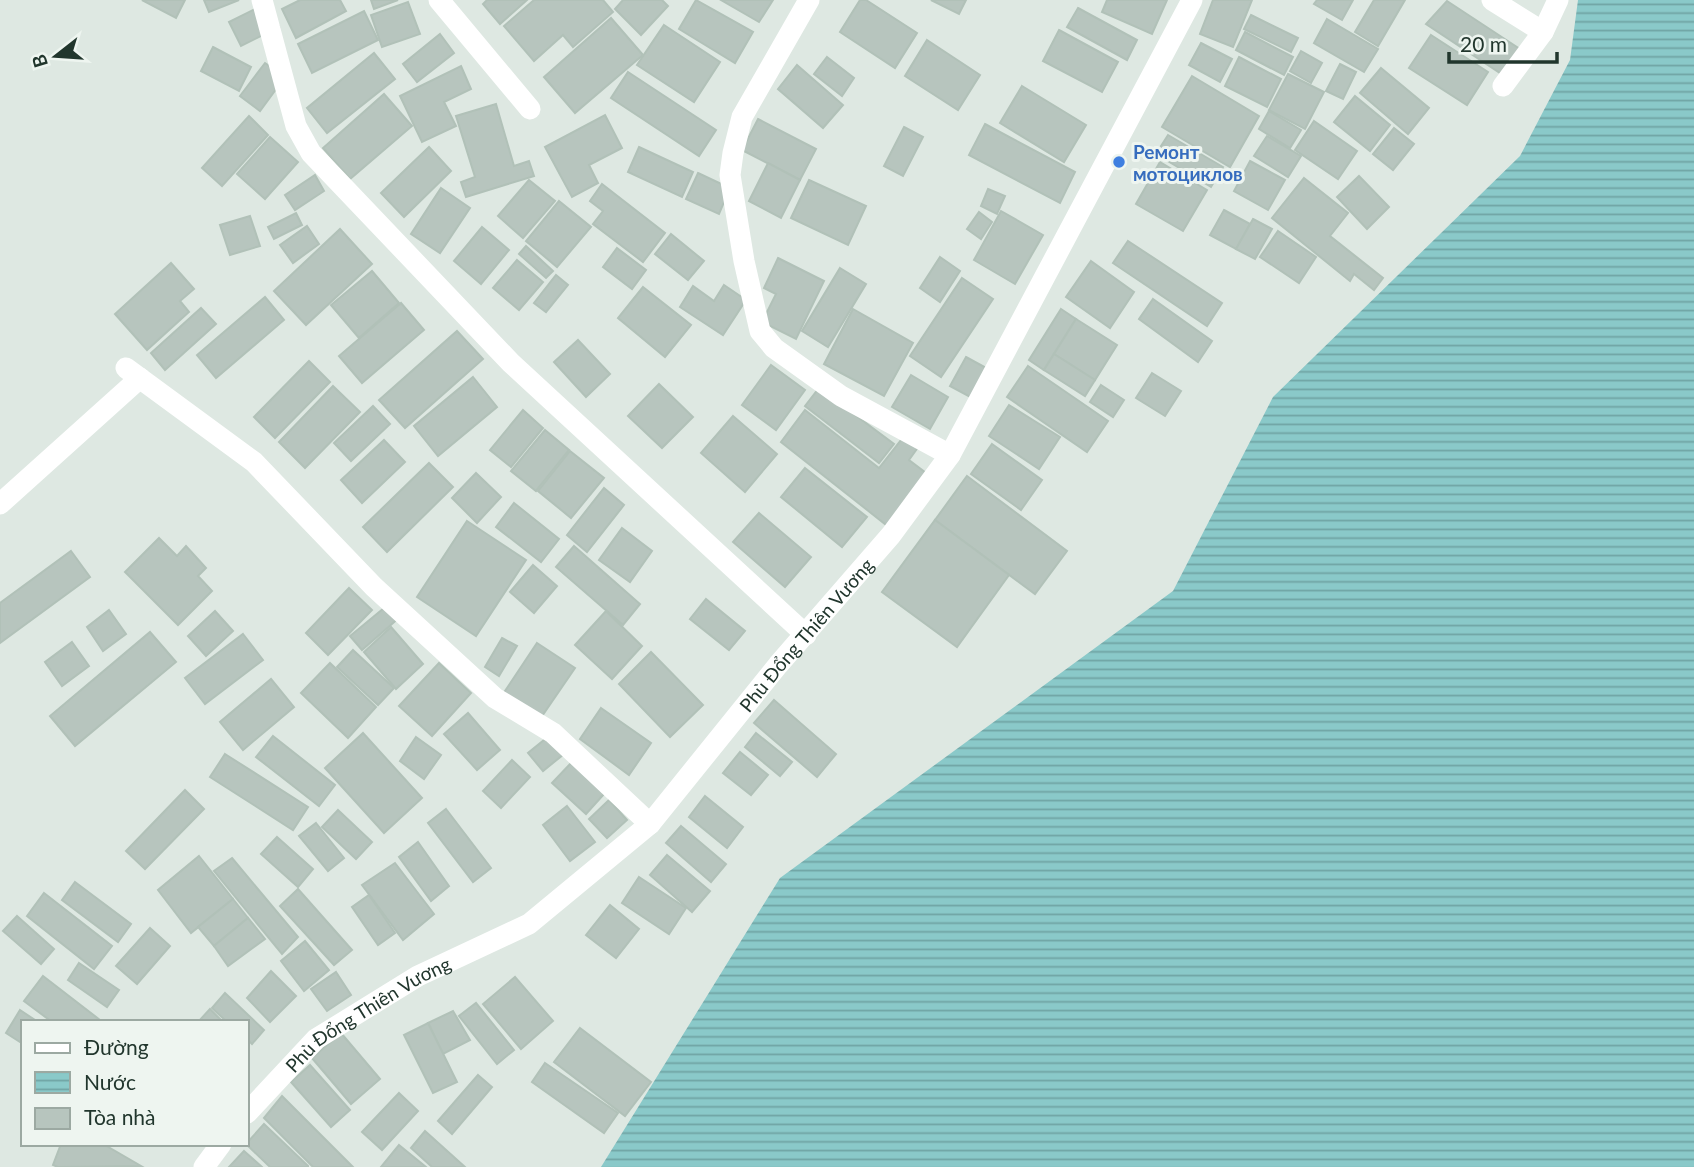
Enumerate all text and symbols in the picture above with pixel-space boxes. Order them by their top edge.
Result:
north arrow [21,21,91,91]
scale bar [1449,21,1558,65]
text: 20 m [1460,31,1507,56]
text: B [26,52,52,70]
place label: Ремонт мотоциклов [1133,140,1243,185]
marker: Ремонт мотоциклов [1111,154,1127,170]
street label: Phù Đổng Thiên Vương [734,553,878,716]
street label: Phù Đổng Thiên Vương [280,951,454,1076]
legend [21,1020,248,1146]
text: Đường [84,1034,149,1059]
text: Nước [84,1069,136,1094]
text: Tòa nhà [84,1104,156,1129]

